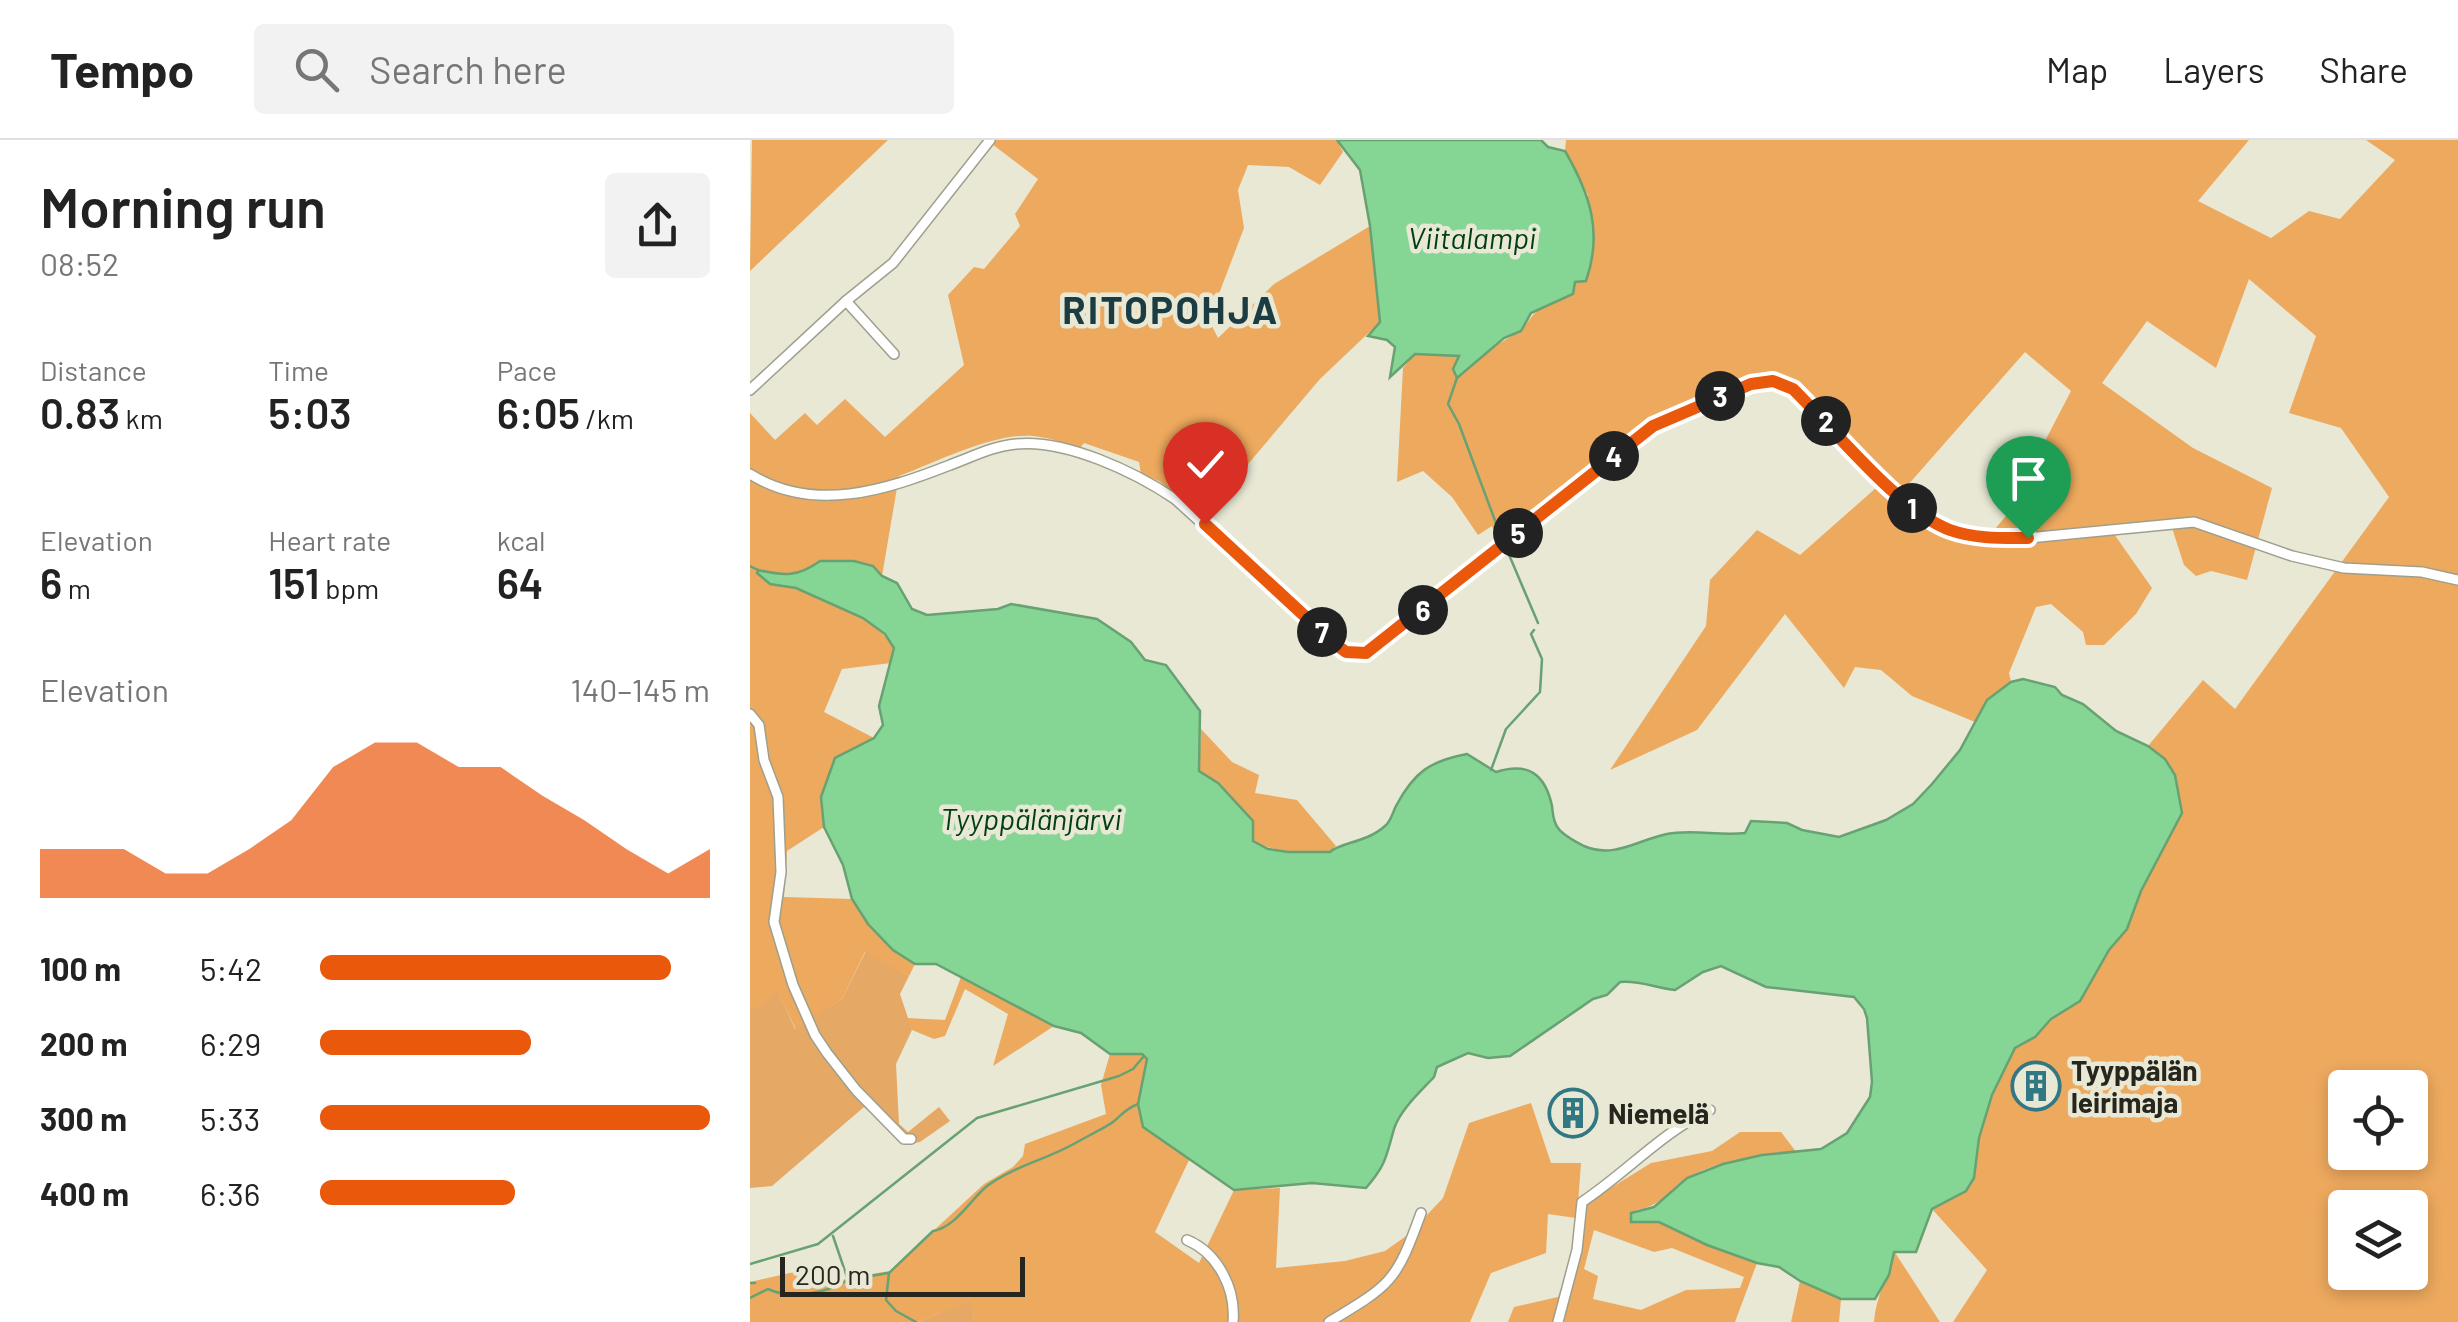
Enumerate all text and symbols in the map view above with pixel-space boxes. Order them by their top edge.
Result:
search box [254,24,954,114]
text: Tempo [50,40,194,98]
icon: search [289,42,344,97]
text: Search here [369,46,567,92]
text: Map [2046,48,2108,90]
text: Layers [2163,48,2265,90]
text: Share [2320,48,2408,90]
text: Morning run [40,173,326,239]
button: share [605,173,710,278]
water label: Viitalampi [1408,219,1537,255]
text: 08:52 [40,244,119,282]
district label: RITOPOHJA [1062,286,1280,332]
text: Distance [40,353,147,387]
text: Time [268,353,329,387]
text: Pace [497,353,557,387]
pin: 3 [1695,371,1745,421]
text: 3 [1712,379,1728,413]
text: 0.83 [40,387,120,437]
text: 5:03 [268,387,352,437]
text: 6:05 [497,387,580,437]
pin: 2 [1801,396,1851,446]
text: km [120,401,163,435]
text: /km [580,401,634,435]
text: 2 [1818,404,1834,438]
pin [1163,422,1248,525]
pin: 4 [1589,431,1639,481]
pin [1986,436,2071,539]
icon: check [1178,437,1233,492]
text: 4 [1606,439,1622,473]
icon: arrive [2001,451,2056,506]
pin: 1 [1887,483,1937,533]
text: 1 [1907,491,1917,525]
pin: 5 [1493,508,1543,558]
text: 5 [1510,516,1526,550]
text: Elevation [40,523,153,557]
text: Heart rate [268,523,391,557]
text: kcal [497,523,545,557]
text: 6 [40,557,62,607]
text: 151 [268,557,320,607]
text: 64 [497,557,543,607]
text: m [62,571,91,605]
text: bpm [320,571,379,605]
pin: 6 [1398,585,1448,635]
text: 6 [1415,593,1431,627]
pin: 7 [1297,607,1347,657]
text: 7 [1315,615,1329,649]
text: Elevation [40,670,169,708]
text: 140–145 m [571,670,710,708]
water label: Tyyppälänjärvi [940,800,1122,836]
text: 100 m [40,949,121,987]
text: 5:42 [200,949,262,987]
text: 200 m [40,1024,128,1062]
text: 6:29 [200,1024,261,1062]
place label: Tyyppälän leirimaja [2071,1053,2198,1119]
building icon: Tyyppälän leirimaja [2010,1060,2062,1112]
map controls [2328,1070,2428,1290]
button: locate [2328,1070,2428,1170]
building icon: Niemelä [1547,1087,1599,1139]
place label: Niemelä [1608,1096,1709,1130]
text: 300 m [40,1099,127,1137]
text: 5:33 [200,1099,260,1137]
text: 400 m [40,1174,129,1212]
text: 6:36 [200,1174,260,1212]
button: layers [2328,1190,2428,1290]
scale bar [780,1252,1025,1296]
text: 200 m [795,1257,870,1291]

